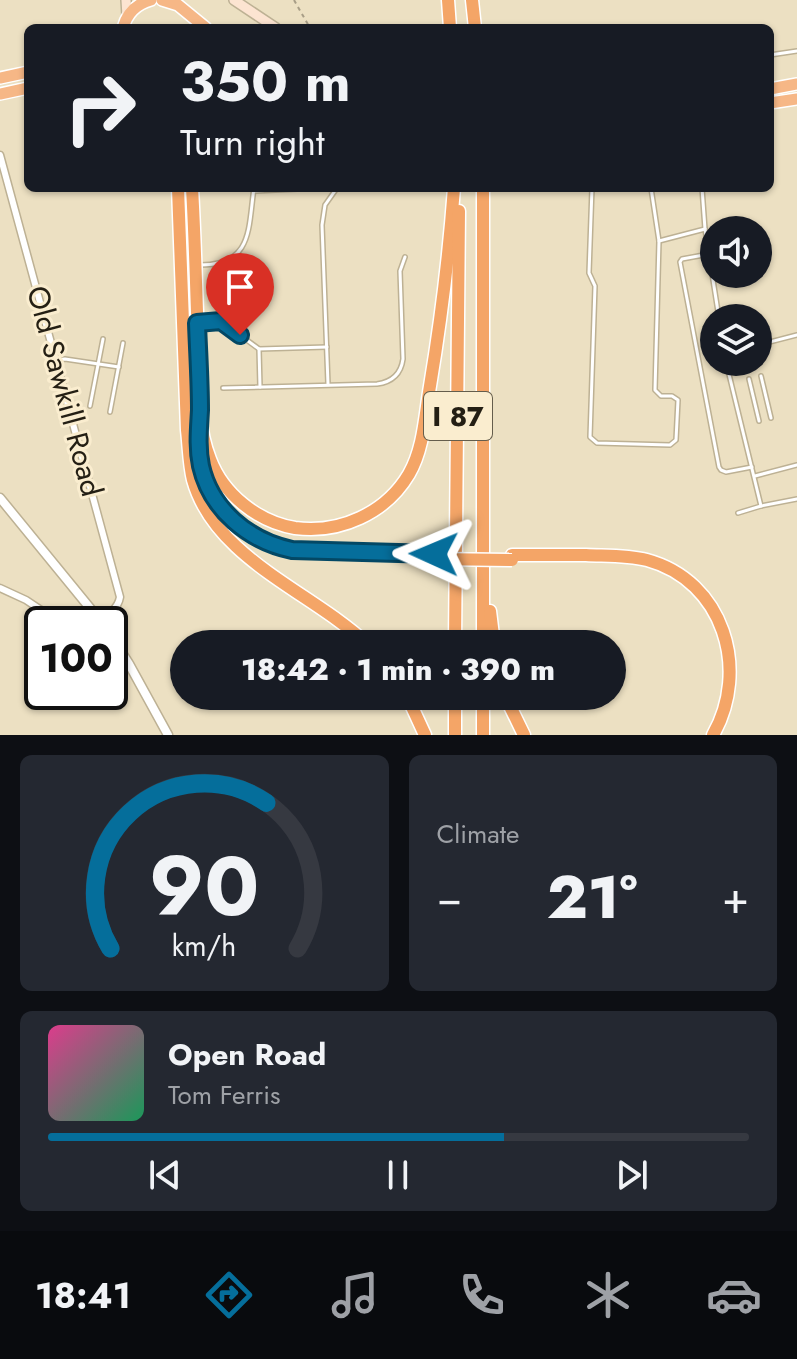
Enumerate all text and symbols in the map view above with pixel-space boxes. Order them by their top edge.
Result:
text: 350 m [180,41,351,122]
icon: right [48,56,152,160]
text: Turn right [180,116,325,168]
map controls [700,216,772,376]
button: sound [700,216,772,288]
pin [206,253,274,335]
icon: arrive [218,265,262,309]
street label: Old Sawkill Road [16,281,114,501]
button: layers [700,304,772,376]
road number: I 87 [424,392,492,440]
position arrow [392,512,476,596]
speed limit sign: 100 [24,606,128,710]
text: 18:42 · 1 min · 390 m [241,648,555,691]
text: Climate [437,815,519,853]
text: 90 [149,826,260,946]
text: 21° [547,854,638,941]
text: − [437,866,462,930]
text: + [722,866,749,930]
text: km/h [172,925,237,967]
text: Open Road [168,1033,326,1076]
text: Tom Ferris [168,1076,280,1114]
icon: previous [143,1153,187,1197]
icon: pause [376,1153,420,1197]
icon: next [610,1153,654,1197]
icon: directions [201,1267,257,1323]
icon: music [327,1267,383,1323]
icon: phone [454,1267,510,1323]
icon: climate [580,1267,636,1323]
icon: car [706,1267,762,1323]
text: 18:41 [35,1269,131,1321]

